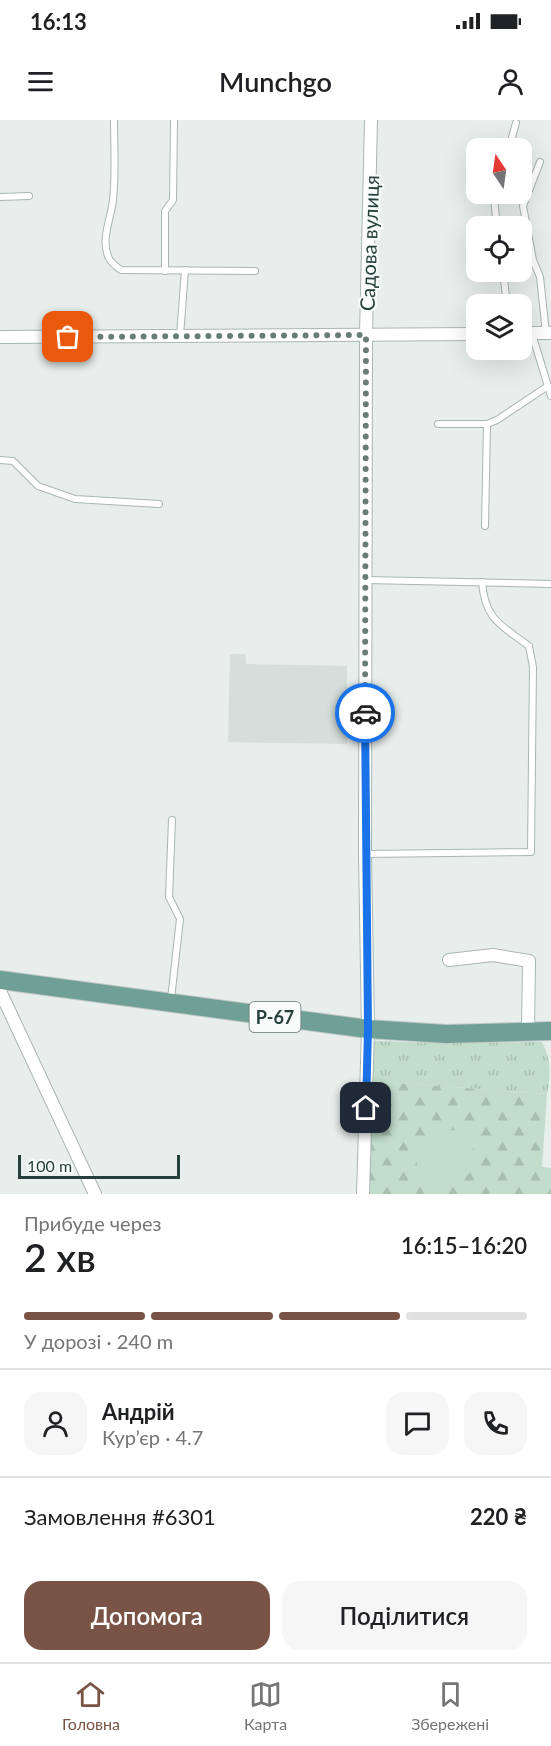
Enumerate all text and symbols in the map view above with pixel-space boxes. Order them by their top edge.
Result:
text: 16:13 [30,8,87,35]
icon: menu [24,65,57,98]
text: Munchgo [219,65,332,98]
icon: person [494,65,527,98]
north arrow [466,138,532,204]
map controls [466,138,532,360]
street label: Садова вулиця [355,175,383,311]
button: locate [466,216,532,282]
button: layers [466,294,532,360]
pin [42,311,93,362]
icon: bag [51,320,84,353]
courier [335,683,395,743]
icon: car [349,697,382,730]
road number: Р-67 [250,1002,300,1032]
pin [340,1082,391,1133]
icon: home [349,1091,382,1124]
scale bar [18,1152,180,1180]
text: 100 m [27,1156,72,1175]
text: Прибуде через [24,1211,161,1235]
text: 16:15–16:20 [401,1232,527,1259]
text: 2 хв [24,1234,96,1280]
text: У дорозі · 240 m [24,1329,173,1353]
button: person [24,1392,87,1455]
button: chat [386,1392,449,1455]
button: phone [464,1392,527,1455]
text: Андрій [102,1398,175,1425]
text: Кур’єр · 4.7 [102,1425,203,1449]
text: Замовлення #6301 [24,1503,216,1530]
text: 220 ₴ [470,1503,527,1530]
button: Допомога [24,1581,270,1650]
button: Поділитися [282,1581,527,1650]
tab: Головна [62,1678,120,1733]
tab: Карта [244,1678,287,1733]
tab: Збережені [411,1678,489,1733]

